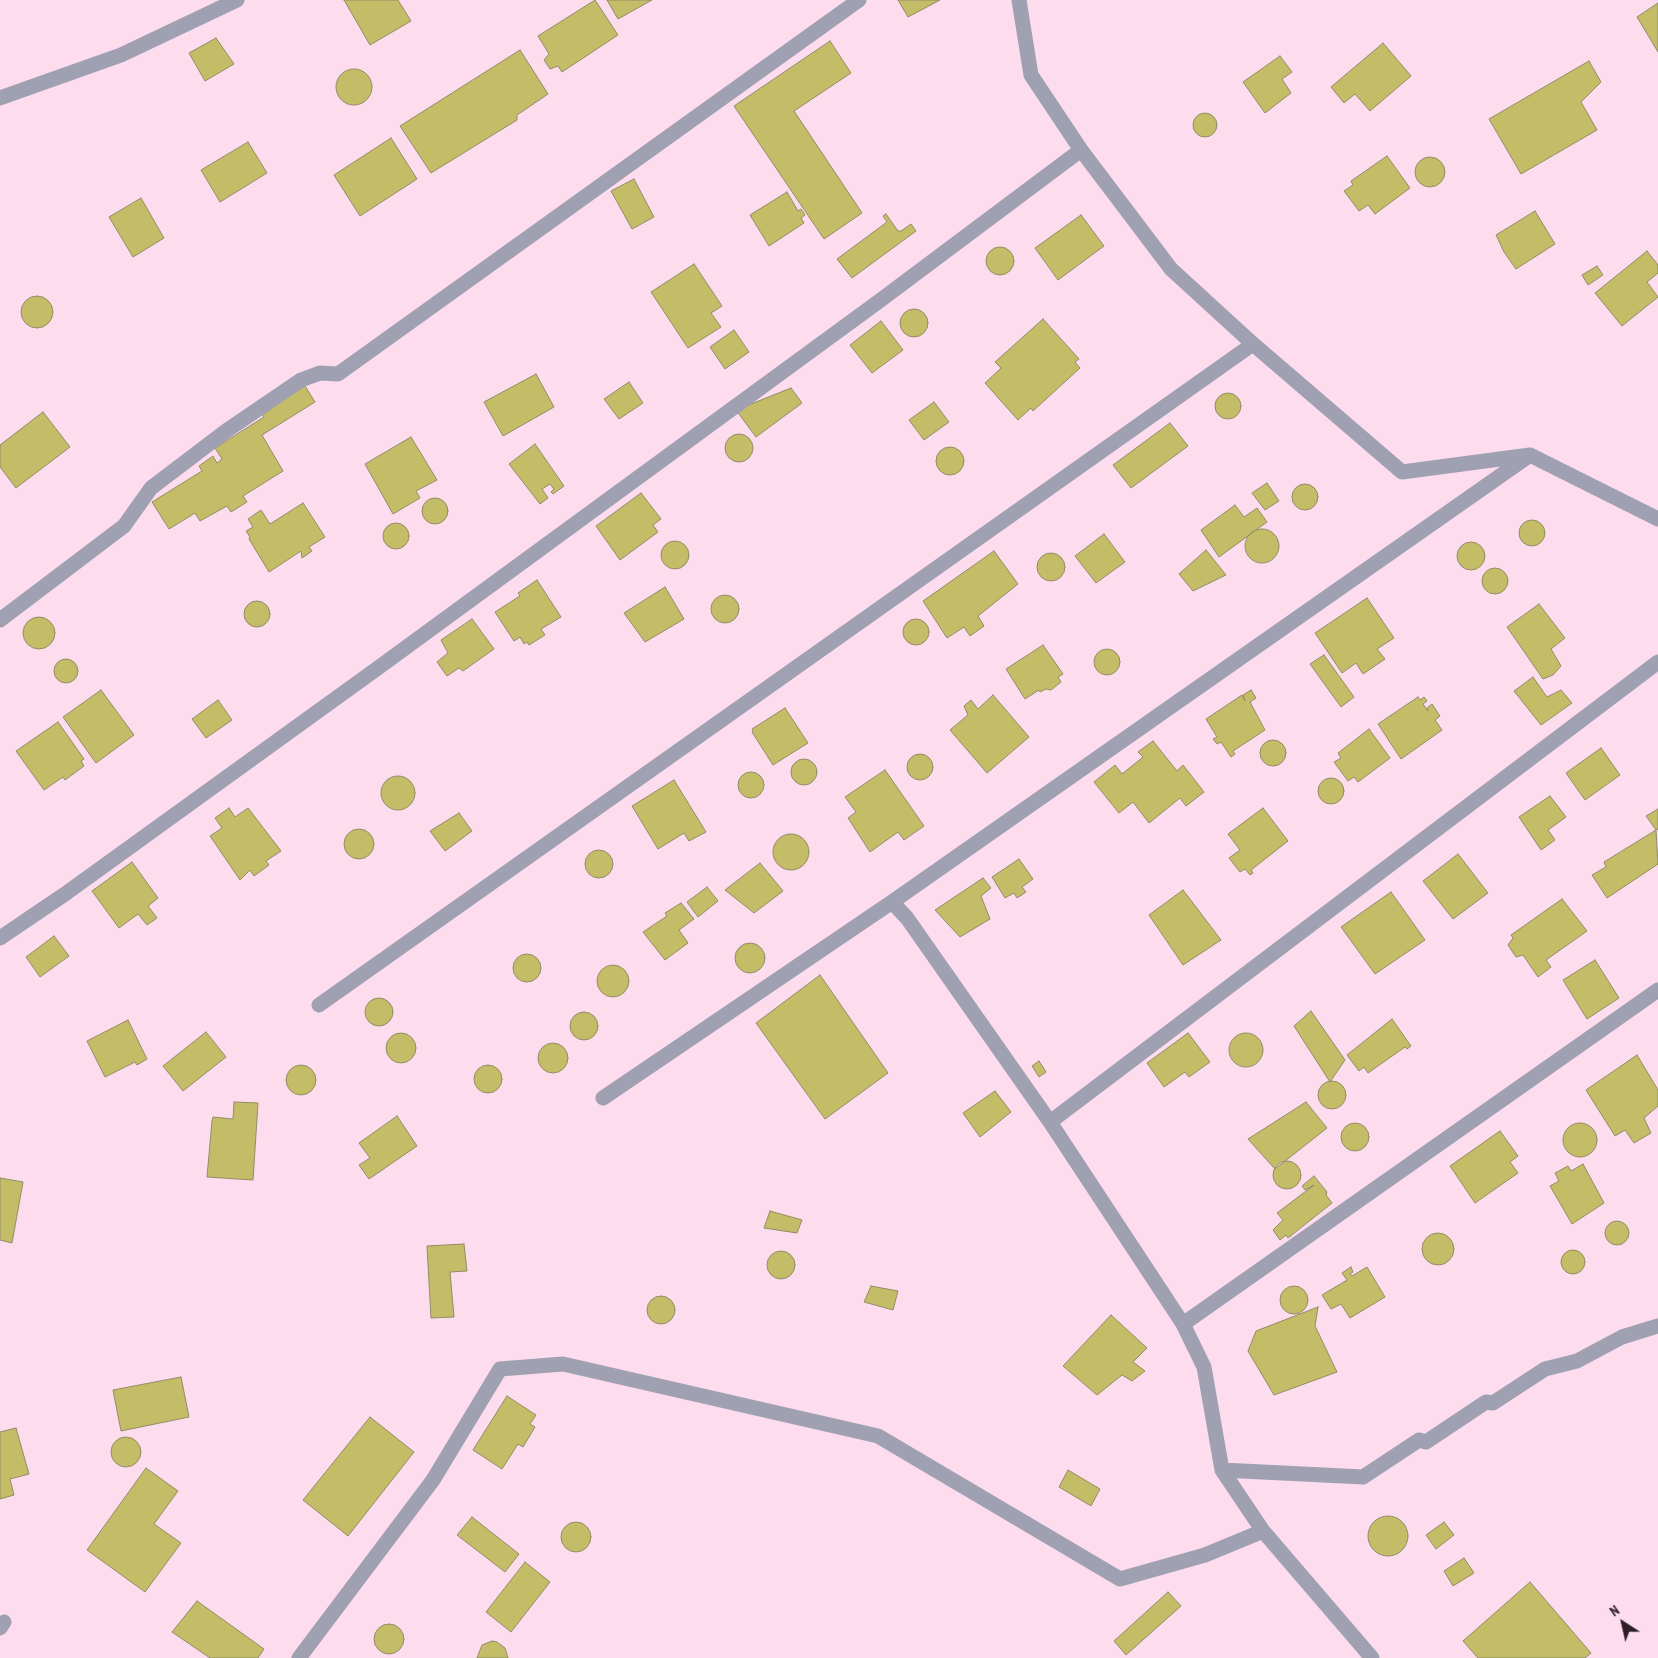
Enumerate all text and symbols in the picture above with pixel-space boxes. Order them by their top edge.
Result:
north arrow [1598,1598,1648,1648]
text: N [1606,1601,1623,1620]

